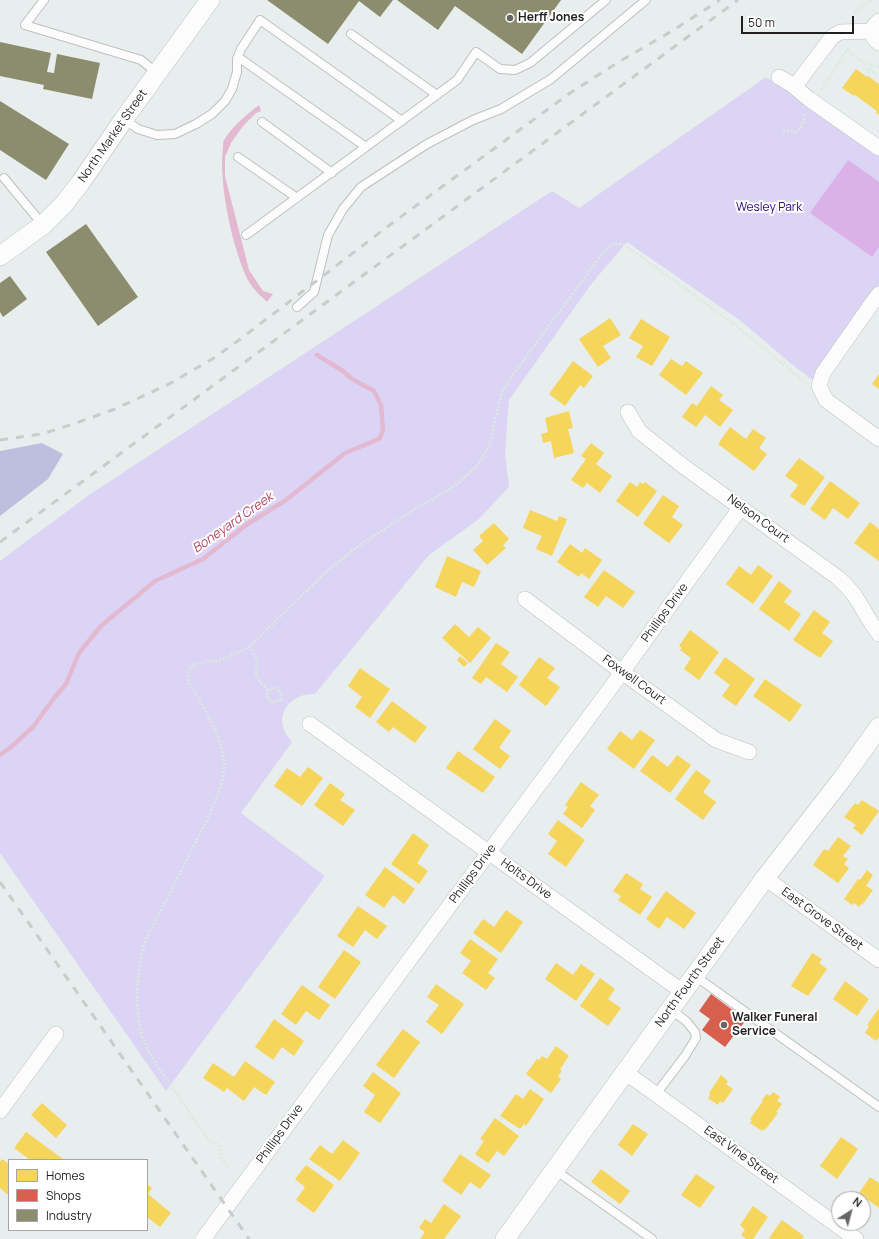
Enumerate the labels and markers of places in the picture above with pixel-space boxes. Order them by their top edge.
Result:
place label: Herff Jones [518,11,584,25]
marker: Herff Jones [505,13,515,23]
place label: Walker Funeral Service [732,1011,818,1039]
marker: Walker Funeral Service [719,1020,729,1030]

